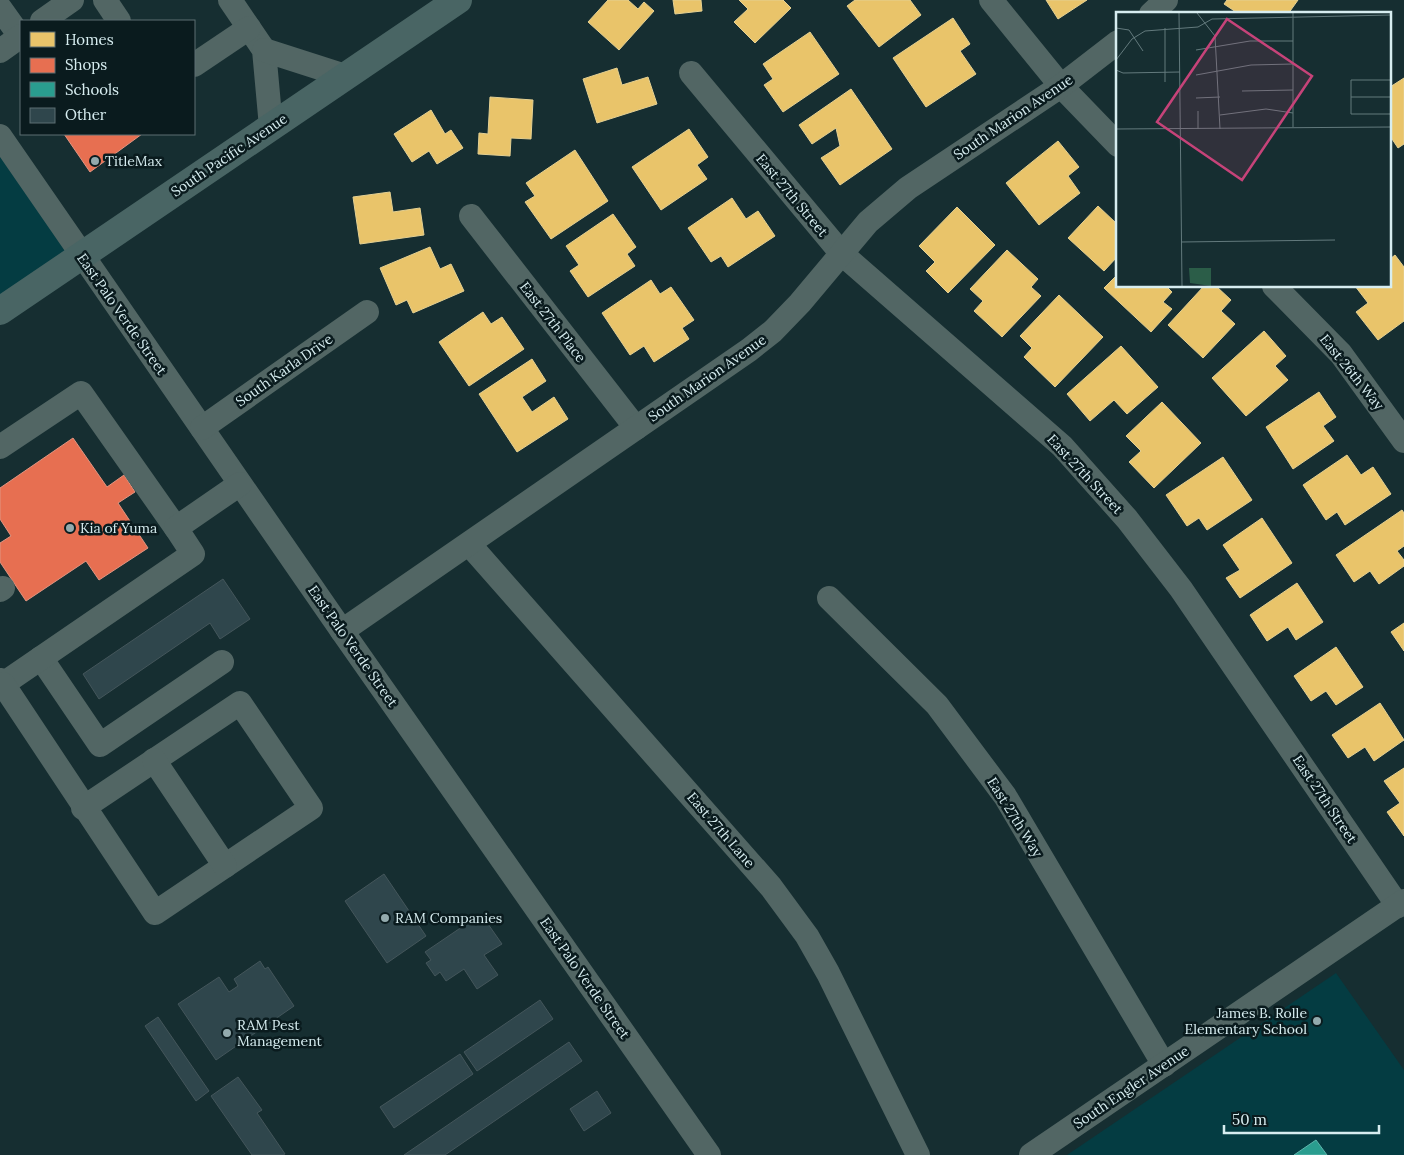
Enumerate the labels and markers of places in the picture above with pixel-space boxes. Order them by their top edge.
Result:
place label: TitleMax [105,152,163,170]
marker: TitleMax [89,155,101,167]
place label: Kia of Yuma [80,519,157,537]
marker: Kia of Yuma [64,522,76,534]
place label: RAM Companies [395,909,502,927]
marker: RAM Companies [379,912,391,924]
place label: James B. Rolle Elementary School [1184,1004,1307,1038]
marker: James B. Rolle Elementary School [1311,1015,1323,1027]
place label: RAM Pest Management [237,1016,323,1050]
marker: RAM Pest Management [221,1027,233,1039]

